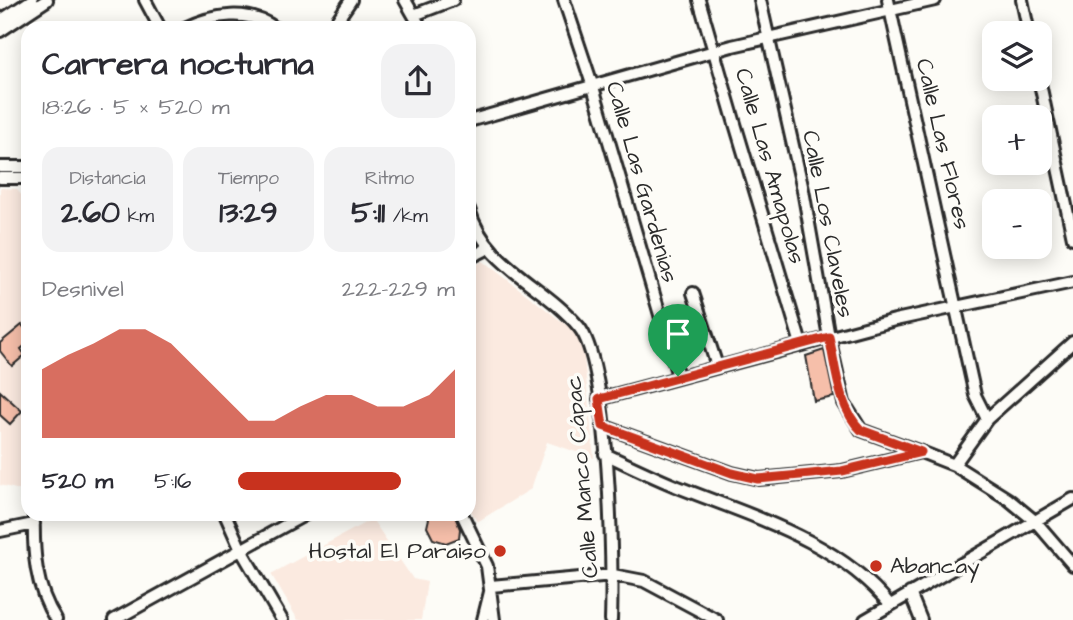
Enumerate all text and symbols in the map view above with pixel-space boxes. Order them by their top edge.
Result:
map controls [982,21,1052,259]
button: layers [982,21,1052,91]
text: Carrera nocturna [42,42,314,87]
button: share [381,44,455,118]
street label: Calle Las Flores [908,55,978,233]
street label: Calle Las Amapolas [727,64,813,268]
street label: Calle Las Gardenias [598,78,686,286]
text: 18:26 · 5 × 520 m [42,91,230,123]
button: + [982,105,1052,175]
street label: Calle Los Claveles [794,128,862,320]
text: Distancia [69,165,146,192]
text: Tiempo [218,165,279,192]
text: Ritmo [365,165,414,192]
button: − [982,189,1052,259]
text: 2.60 [61,192,120,234]
text: 13:29 [219,192,278,234]
text: 5:11 [351,192,385,234]
text: km [120,203,154,230]
text: /km [385,203,428,230]
text: Desnivel [42,273,124,305]
text: 222–229 m [342,273,455,305]
pin [648,304,708,376]
icon: arrive [659,315,697,353]
street label: Calle Manco Cápac [557,375,607,579]
text: 520 m [42,465,113,497]
text: 5:16 [154,465,192,497]
place label: Hostal El Paraiso [309,535,486,567]
marker: Hostal El Paraiso [492,543,508,559]
place label: Abancay [890,550,980,583]
marker: Abancay [868,558,884,574]

